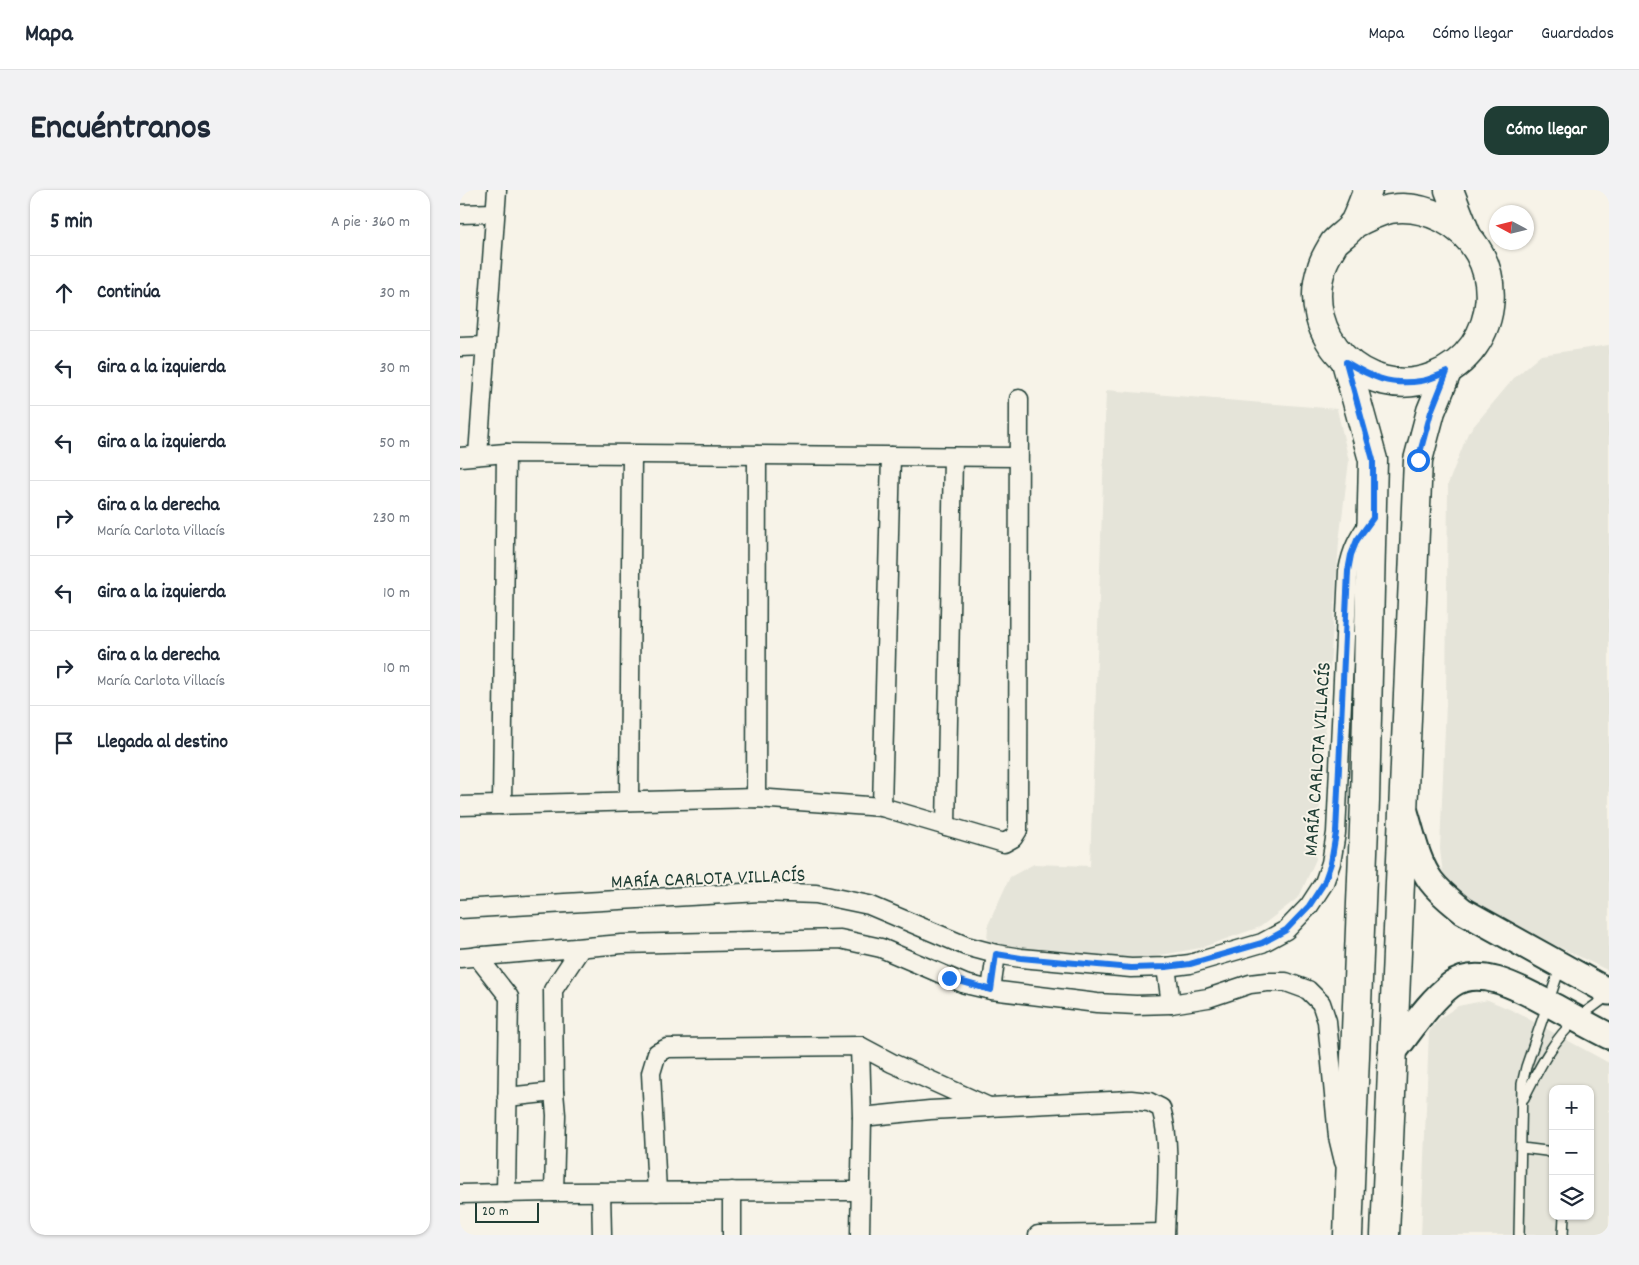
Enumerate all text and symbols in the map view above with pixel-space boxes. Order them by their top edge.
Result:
text: Mapa [25,18,73,52]
text: Mapa [1368,22,1404,47]
text: Cómo llegar [1432,22,1513,47]
text: Guardados [1541,22,1614,47]
text: Encuéntranos [30,105,211,155]
button: Cómo llegar [1484,106,1609,155]
north arrow [1489,205,1534,250]
text: 5 min [50,208,93,238]
text: A pie · 360 m [331,211,410,234]
icon: ahead [50,279,78,307]
text: Continúa [97,280,160,307]
text: 30 m [380,282,410,305]
icon: left [50,354,78,382]
text: Gira a la izquierda [97,355,225,382]
text: 30 m [380,357,410,380]
icon: left [50,429,78,457]
text: Gira a la izquierda [97,430,225,457]
text: 50 m [379,432,410,455]
route start [1407,449,1430,472]
text: Gira a la derecha [97,493,219,520]
icon: right [50,504,78,532]
text: 230 m [373,507,410,530]
text: María Carlota Villacís [97,520,225,543]
icon: left [50,579,78,607]
text: Gira a la izquierda [97,580,225,607]
text: 10 m [383,582,410,605]
text: Gira a la derecha [97,643,219,670]
icon: right [50,654,78,682]
text: 10 m [383,657,410,680]
street label: MARÍA CARLOTA VILLACÍS [1298,661,1340,857]
text: María Carlota Villacís [97,670,225,693]
icon: arrive [50,729,78,757]
text: Llegada al destino [97,730,228,757]
street label: MARÍA CARLOTA VILLACÍS [610,863,806,897]
route end [938,967,961,990]
map controls [1549,1085,1594,1220]
button: + [1549,1085,1594,1130]
button: − [1549,1130,1594,1175]
button: layers [1549,1175,1594,1220]
scale bar [475,1200,539,1223]
text: 20 m [482,1202,509,1222]

